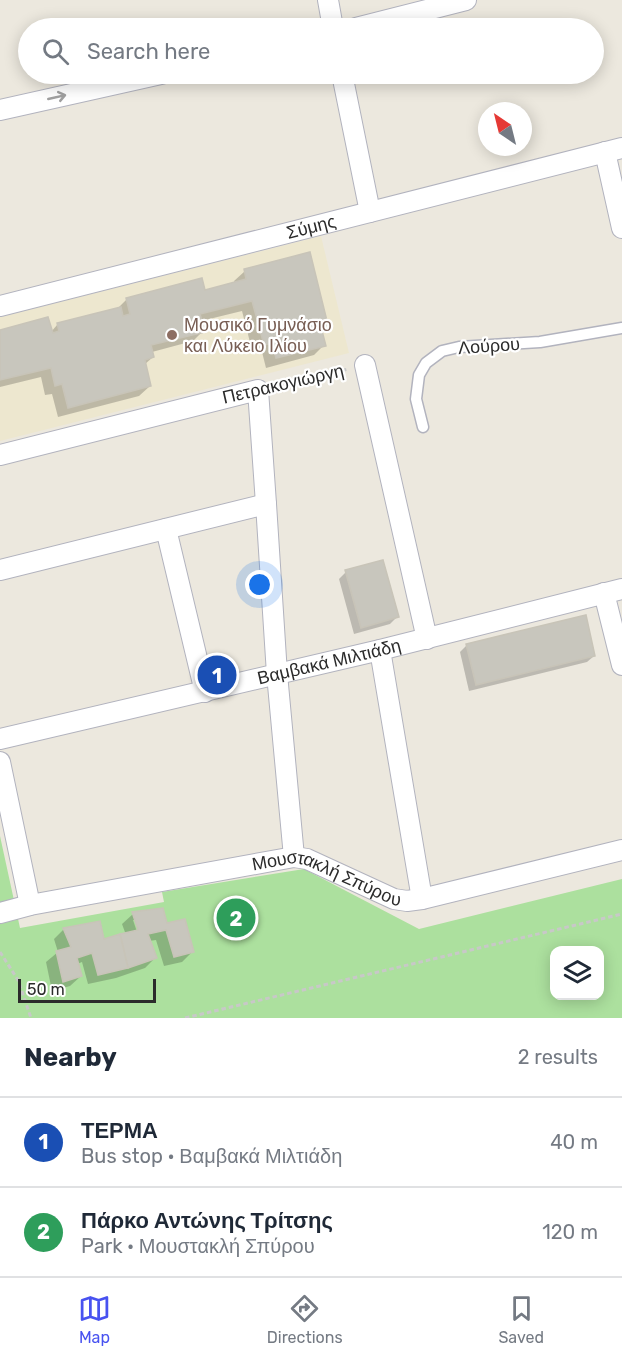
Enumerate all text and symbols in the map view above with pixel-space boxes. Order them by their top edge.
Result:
search box [18,18,604,84]
icon: search [39,35,72,68]
text: Search here [87,38,210,65]
one-way arrow [47,91,66,103]
north arrow [478,102,532,156]
street label: Σύμης [284,210,338,244]
place label: Μουσικό Γυμνάσιο και Λύκειο Ιλίου [184,314,332,357]
marker: Μουσικό Γυμνάσιο και Λύκειο Ιλίου [165,328,179,342]
street label: Λούρου [457,333,521,359]
street label: Πετρακογιώργη [220,359,346,409]
your location [245,570,274,599]
street label: Βαμβακά Μιλτιάδη [255,634,403,689]
pin: 1 [198,652,236,698]
street label: Μουστακλή Σπύρου [250,846,402,911]
pin: 2 [216,896,256,940]
map controls [550,946,604,1000]
button: layers [550,946,604,1000]
scale bar [18,976,156,1004]
text: 50 m [27,980,65,999]
text: Nearby [24,1042,117,1073]
text: 2 results [518,1045,598,1069]
text: ΤΕΡΜΑ [81,1117,158,1144]
text: 1 [39,1130,48,1154]
text: 40 m [550,1130,598,1154]
text: Bus stop · Βαμβακά Μιλτιάδη [81,1144,342,1168]
text: Πάρκο Αντώνης Τρίτσης [81,1207,333,1234]
text: 2 [37,1220,50,1244]
text: 120 m [542,1220,598,1244]
text: Park · Μουστακλή Σπύρου [81,1234,315,1258]
tab: Map [78,1292,111,1347]
tab: Directions [267,1292,343,1347]
tab: Saved [498,1292,544,1347]

